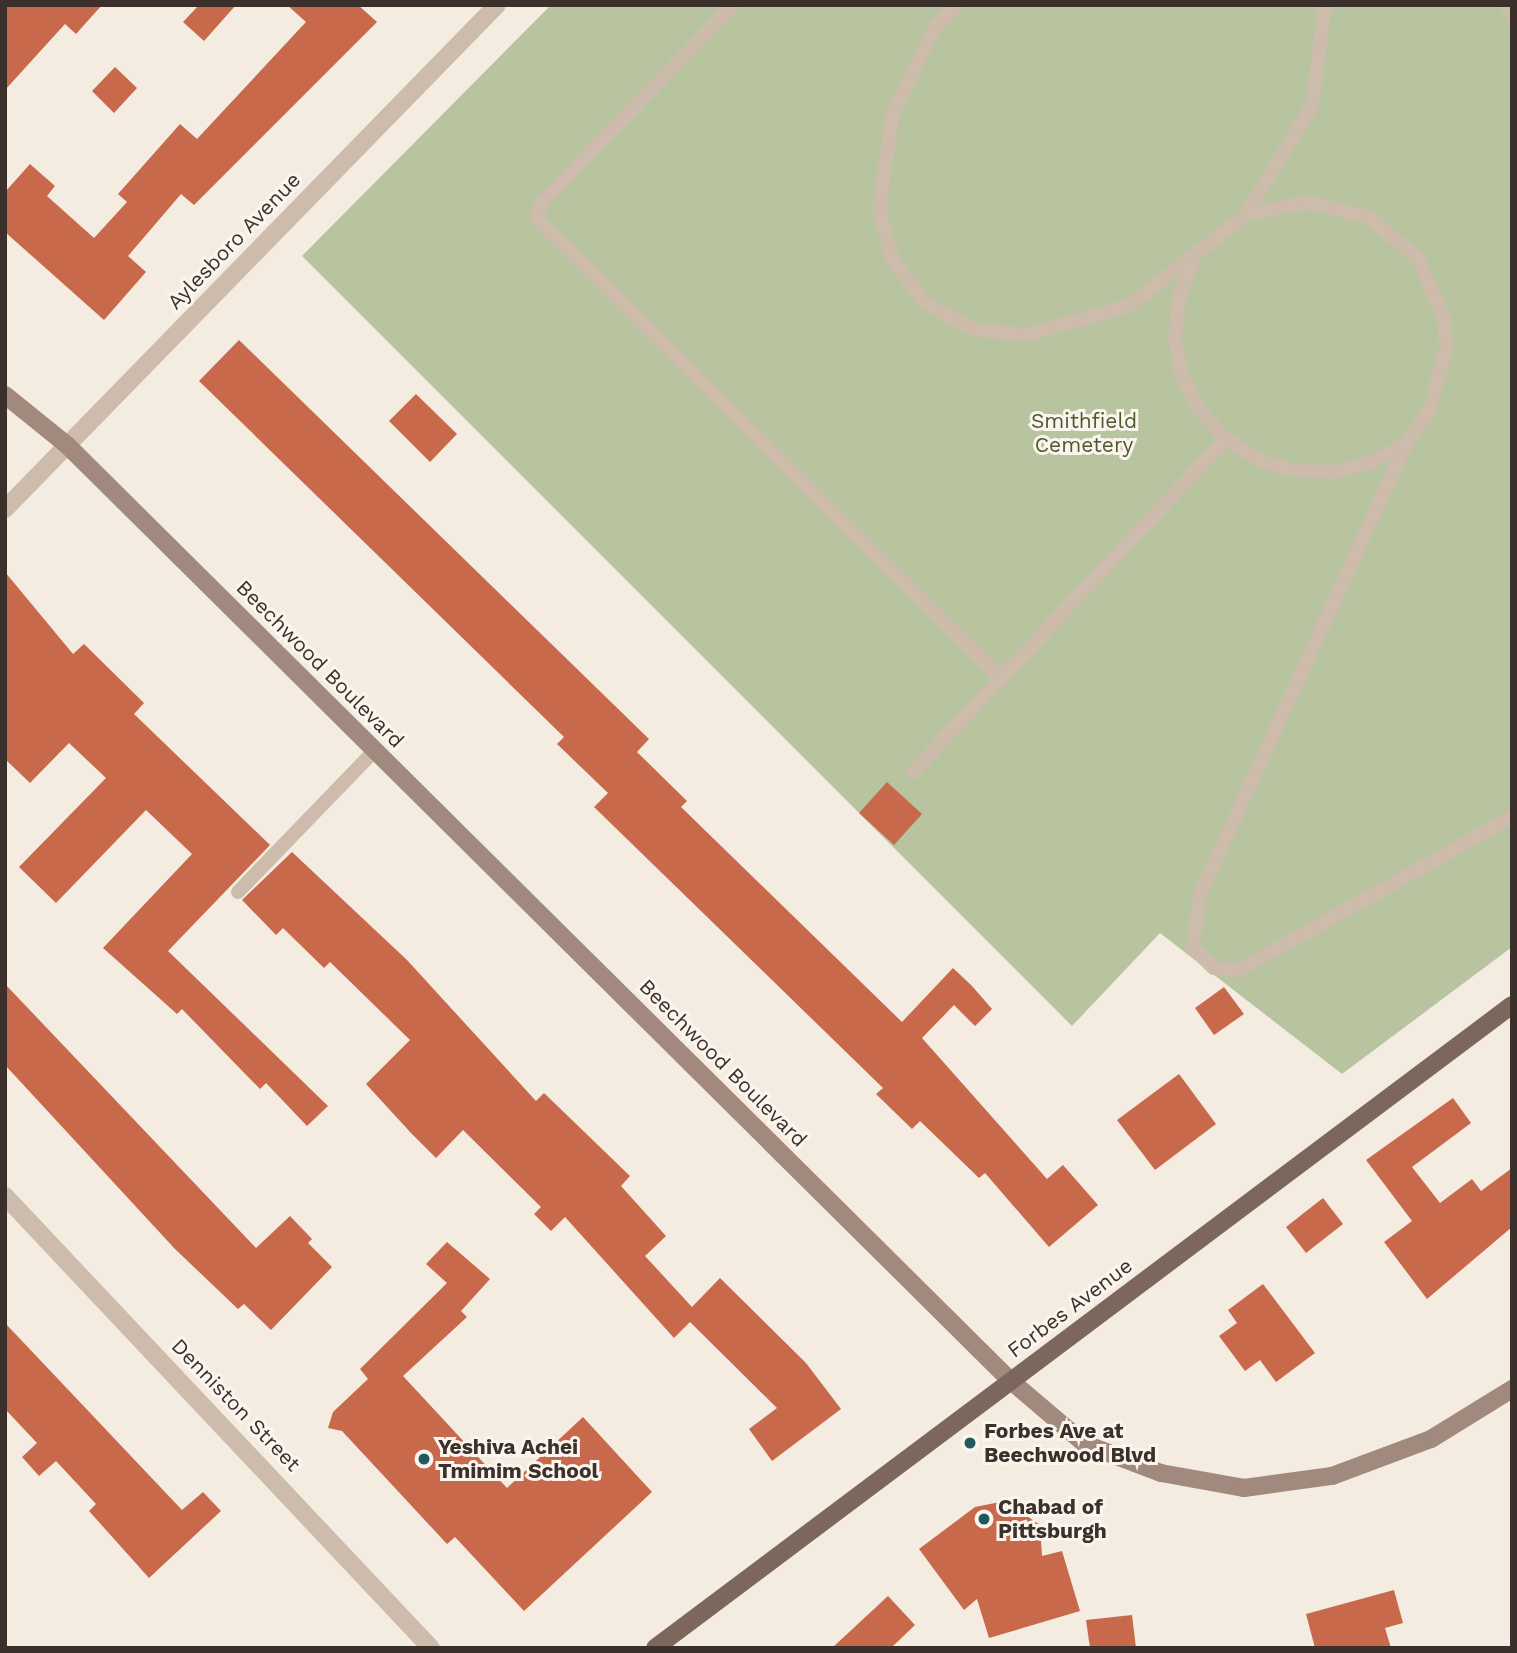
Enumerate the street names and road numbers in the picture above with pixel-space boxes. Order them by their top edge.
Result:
street label: Aylesboro Avenue [162,167,306,315]
street label: Beechwood Boulevard [231,575,409,753]
street label: Beechwood Boulevard [634,974,812,1152]
street label: Forbes Avenue [1002,1253,1138,1363]
street label: Denniston Street [166,1333,306,1477]

